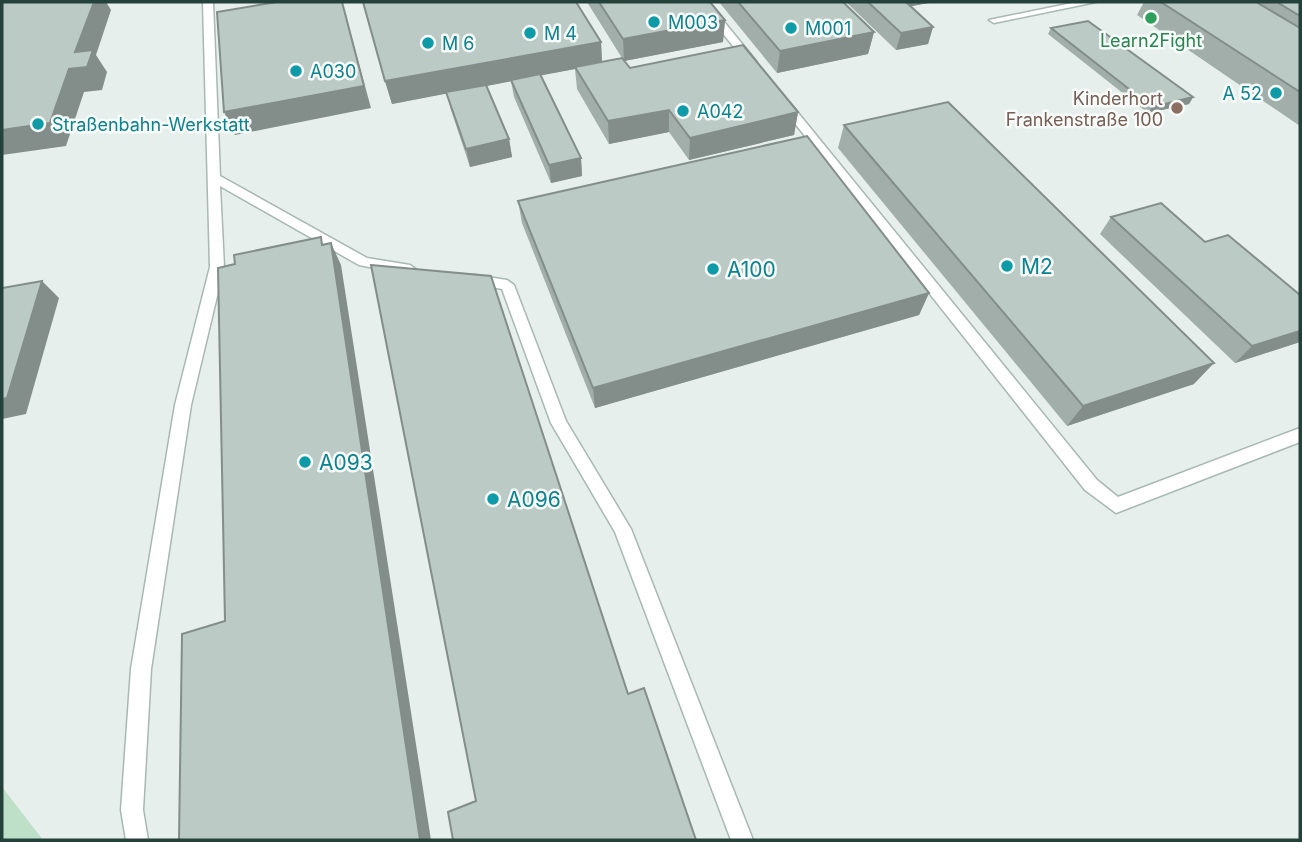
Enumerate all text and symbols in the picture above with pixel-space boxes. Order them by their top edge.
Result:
marker: Learn2Fight [1143,10,1159,26]
place label: M003 [668,12,718,33]
marker: M003 [646,14,662,30]
place label: M001 [805,18,851,39]
marker: M001 [783,20,799,36]
place label: M 4 [544,23,577,44]
marker: M 4 [522,25,538,41]
place label: Learn2Fight [1100,30,1202,51]
place label: M 6 [442,33,474,54]
marker: M 6 [420,35,436,51]
place label: A030 [310,61,356,82]
marker: A030 [288,63,304,79]
place label: A 52 [1223,83,1262,104]
marker: A 52 [1268,85,1284,101]
place label: Kinderhort Frankenstraße 100 [1006,88,1163,130]
marker: Kinderhort Frankenstraße 100 [1169,100,1185,116]
place label: A042 [697,101,743,122]
marker: A042 [675,103,691,119]
place label: Straßenbahn-Werkstatt [52,114,250,135]
marker: Straßenbahn-Werkstatt [30,116,46,132]
place label: M2 [1021,254,1053,279]
place label: A100 [727,257,776,282]
marker: M2 [999,258,1015,274]
marker: A100 [705,261,721,277]
place label: A093 [319,450,373,475]
marker: A093 [297,454,313,470]
place label: A096 [507,487,561,512]
marker: A096 [485,491,501,507]

